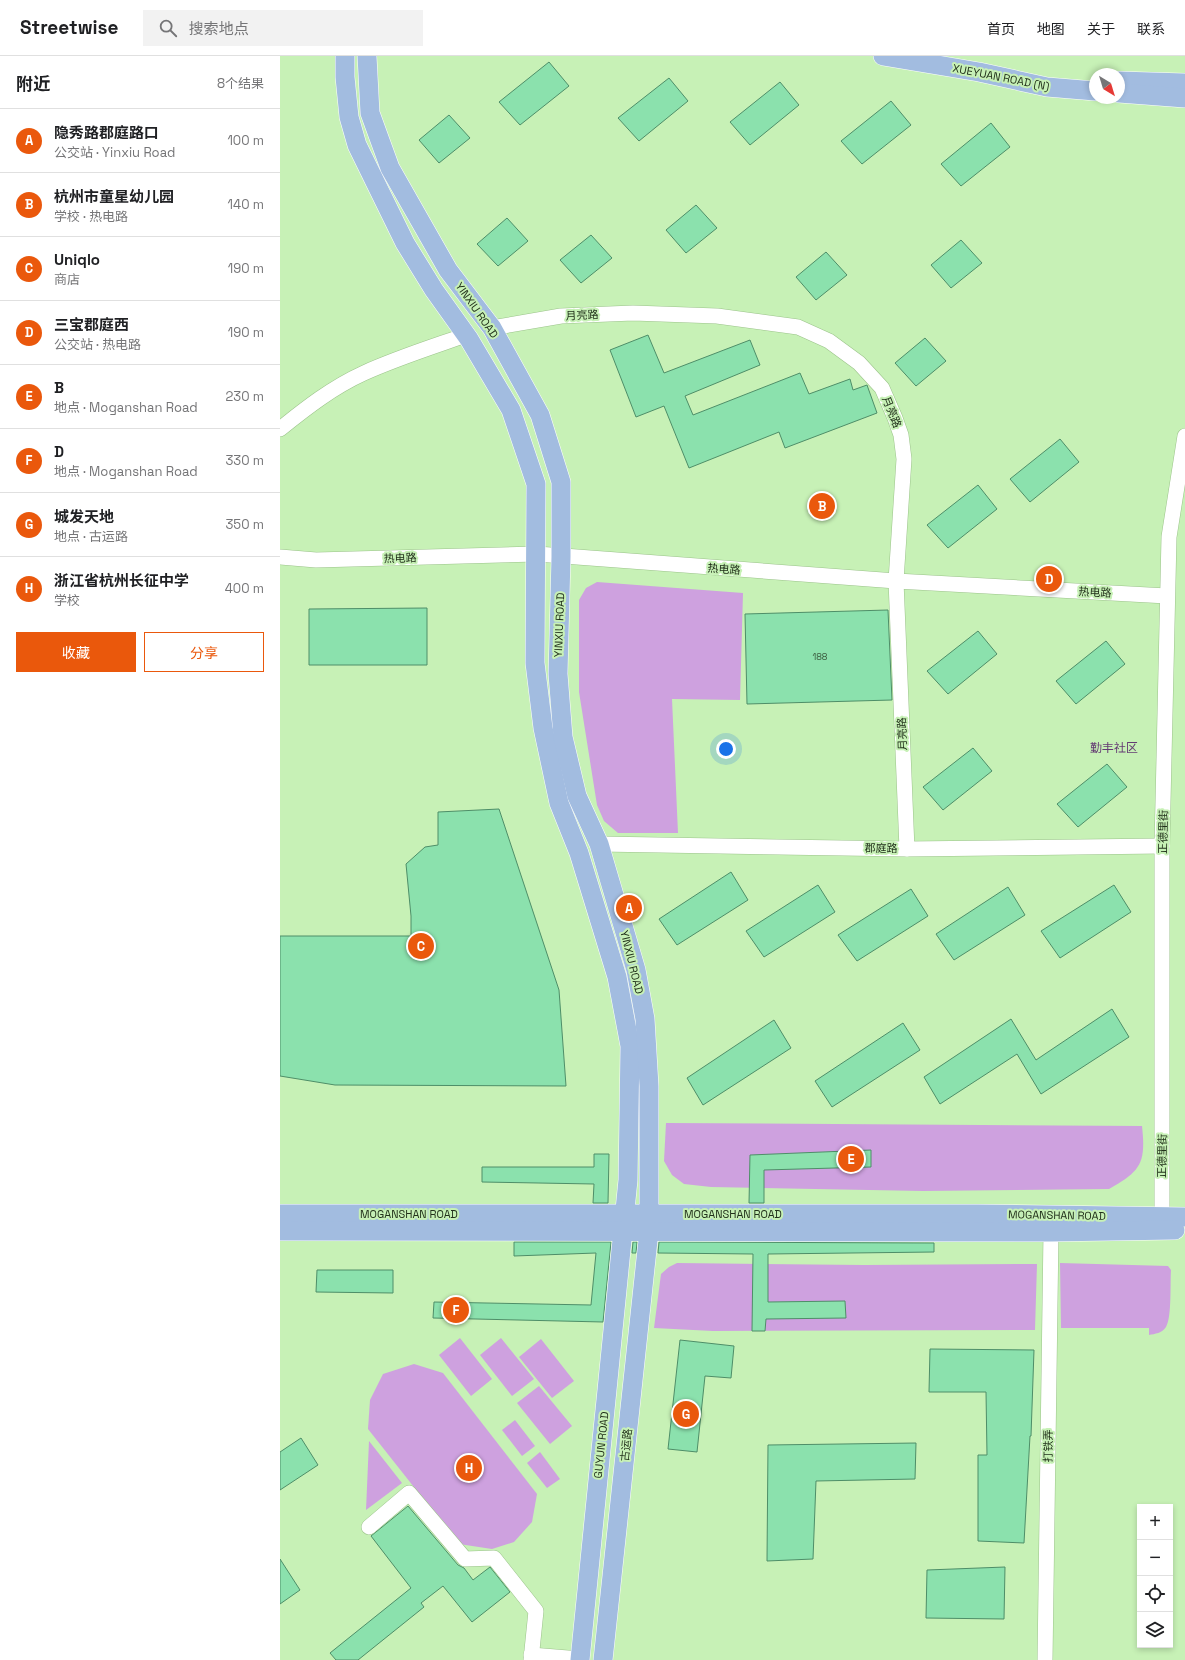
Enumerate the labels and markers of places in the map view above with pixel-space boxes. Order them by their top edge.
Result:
pin: B [809,491,835,521]
pin: D [1036,564,1062,594]
pin: A [616,893,642,923]
pin: C [408,931,434,961]
pin: E [838,1144,864,1174]
pin: F [443,1295,469,1325]
pin: G [673,1399,699,1429]
pin: H [456,1453,482,1483]

